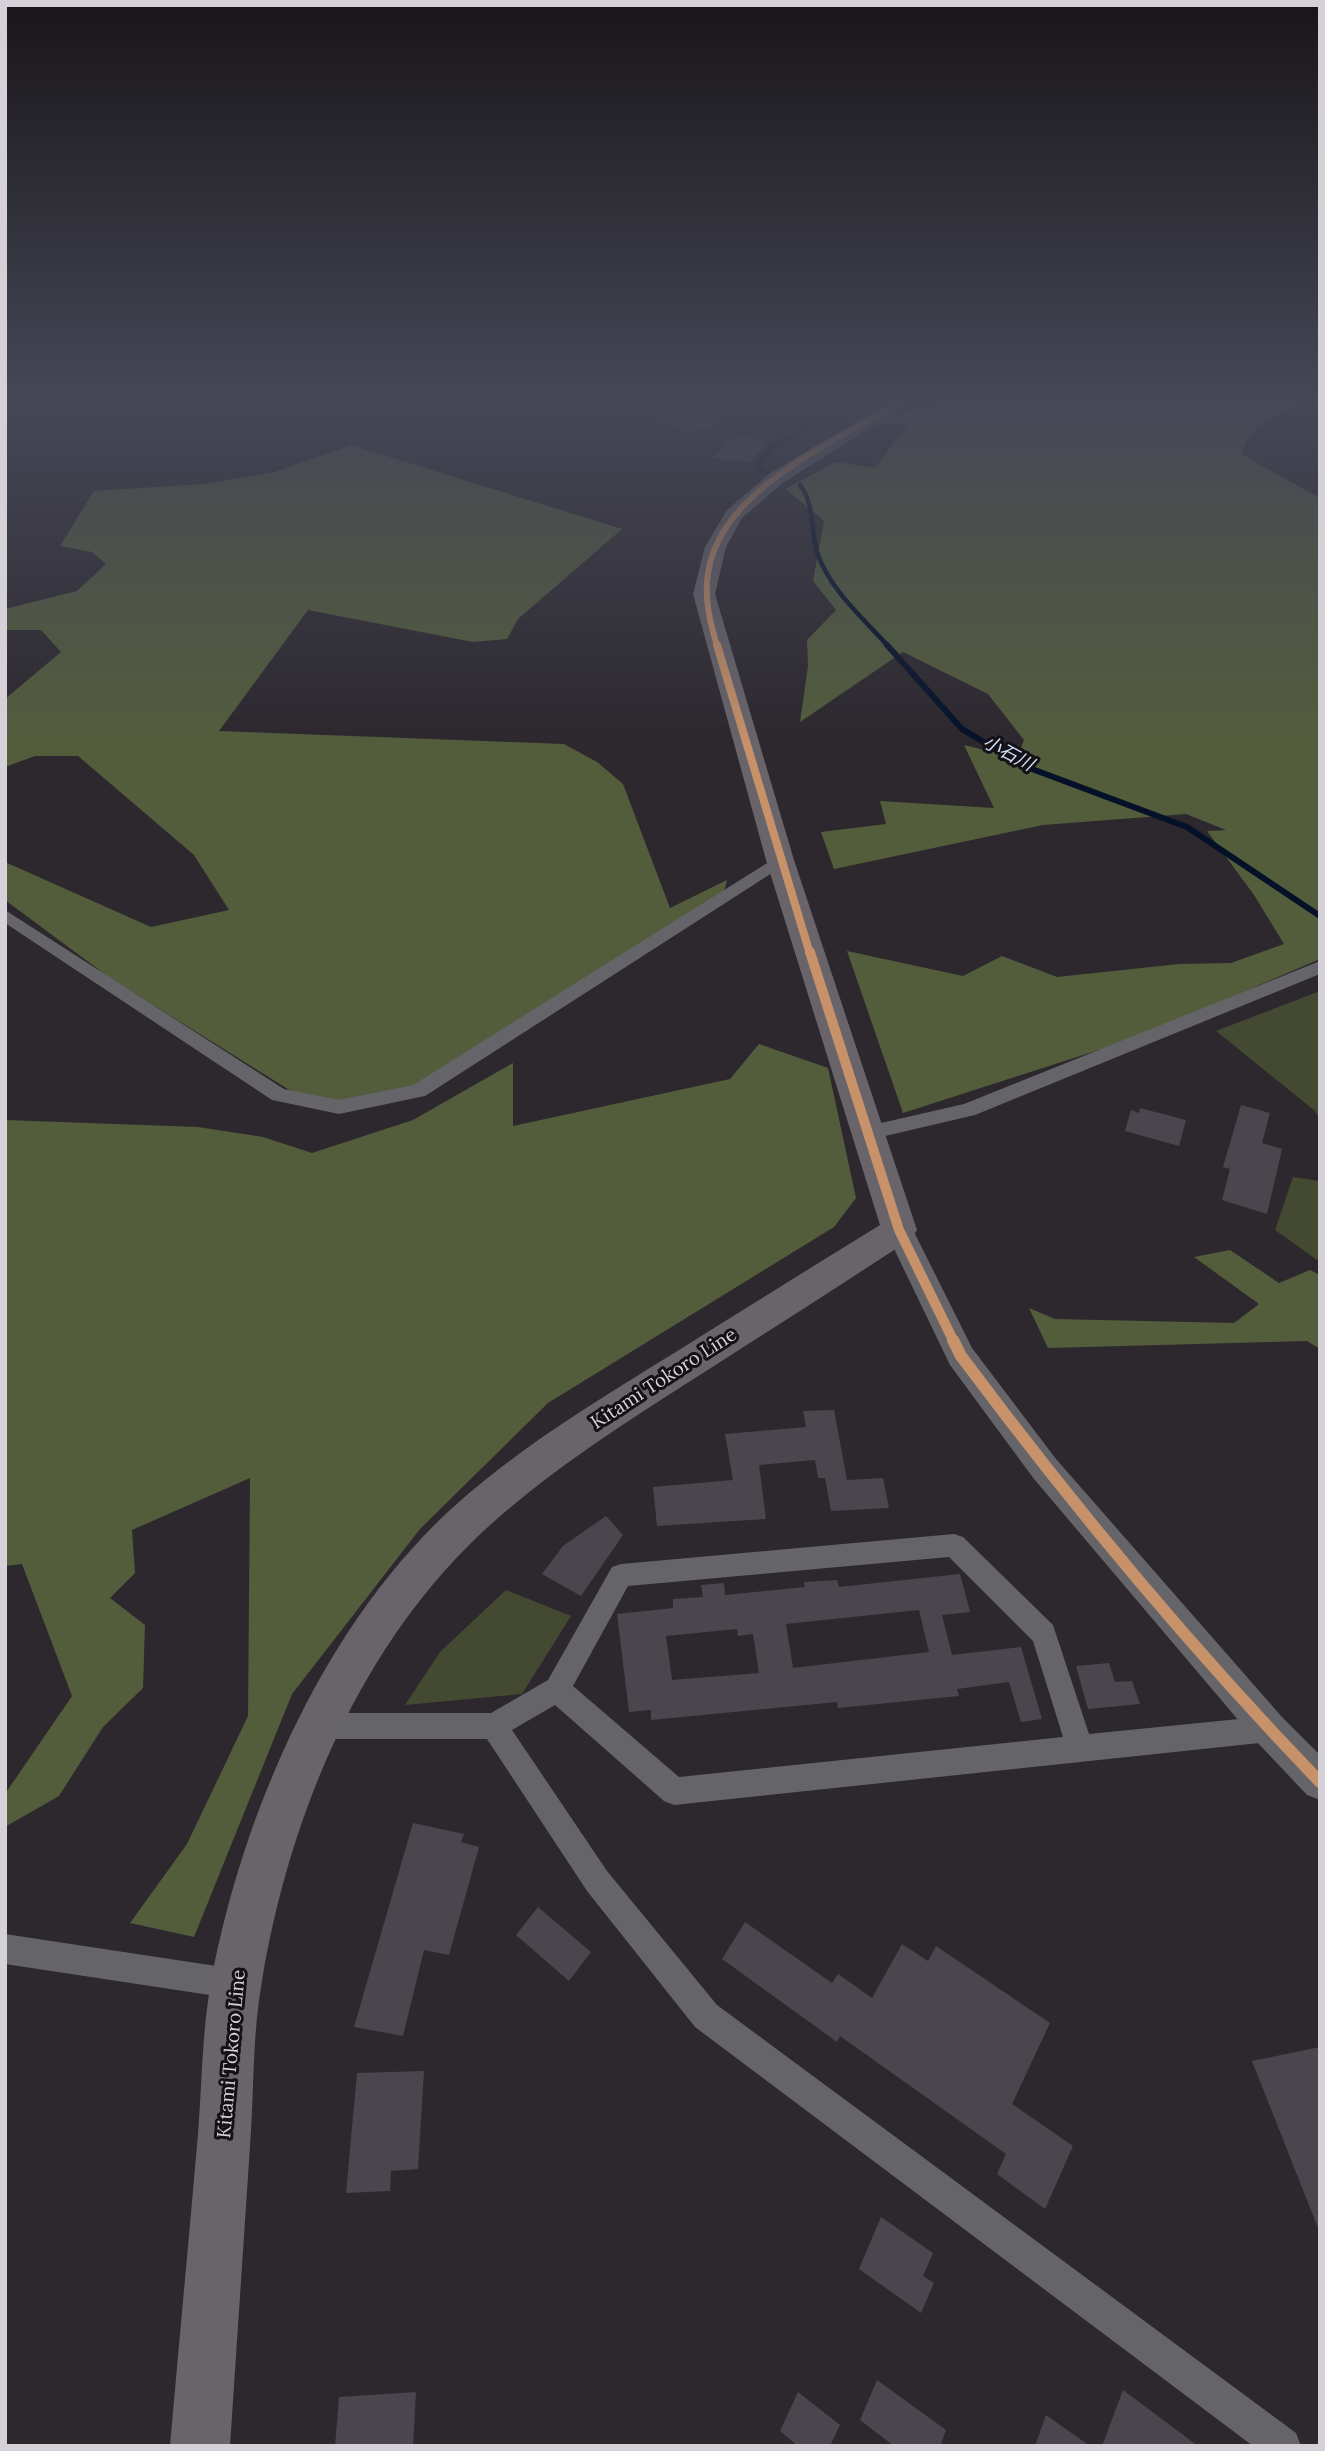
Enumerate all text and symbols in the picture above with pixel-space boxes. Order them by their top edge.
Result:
water label: 小石川 [979,732,1037,776]
street label: Kitami Tokoro Line [587,1323,741,1435]
street label: Kitami Tokoro Line [213,1969,251,2139]

